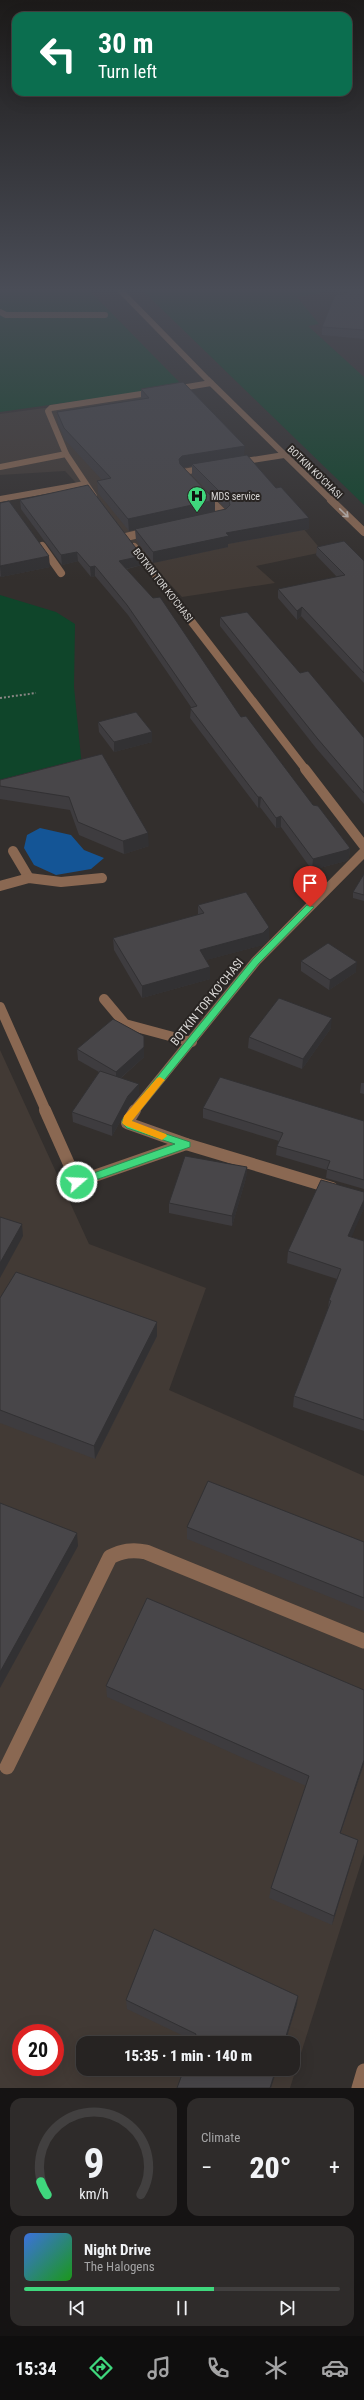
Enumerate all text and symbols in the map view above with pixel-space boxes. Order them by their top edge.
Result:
text: 30 m [98,27,154,60]
icon: left [32,28,84,80]
text: Turn left [98,61,157,82]
street label: BOTKIN KO'CHASI [285,443,345,501]
hospital icon: MDS service [186,485,208,513]
place label: MDS service [211,491,260,502]
one-way arrow [339,508,349,518]
street label: BOTKIN TOR KO'CHASI [131,546,195,624]
pin [293,866,327,907]
icon: arrive [299,872,321,894]
street label: BOTKIN TOR KO'CHASI [168,956,246,1048]
position arrow [56,1161,98,1203]
speed limit sign: 20 [12,2024,64,2076]
text: 15:35 · 1 min · 140 m [124,2047,252,2065]
text: Climate [201,2130,240,2145]
text: 9 [83,2139,104,2188]
text: 20° [249,2150,292,2185]
text: − [201,2155,212,2180]
text: + [329,2155,340,2180]
text: km/h [79,2186,108,2202]
text: Night Drive [84,2241,151,2259]
text: The Halogens [84,2259,155,2274]
icon: previous [66,2297,88,2319]
icon: pause [171,2297,193,2319]
icon: next [276,2297,298,2319]
icon: directions [87,2354,115,2382]
icon: music [145,2354,173,2382]
icon: phone [204,2354,232,2382]
icon: climate [262,2354,290,2382]
icon: car [321,2354,349,2382]
text: 15:34 [15,2358,57,2379]

